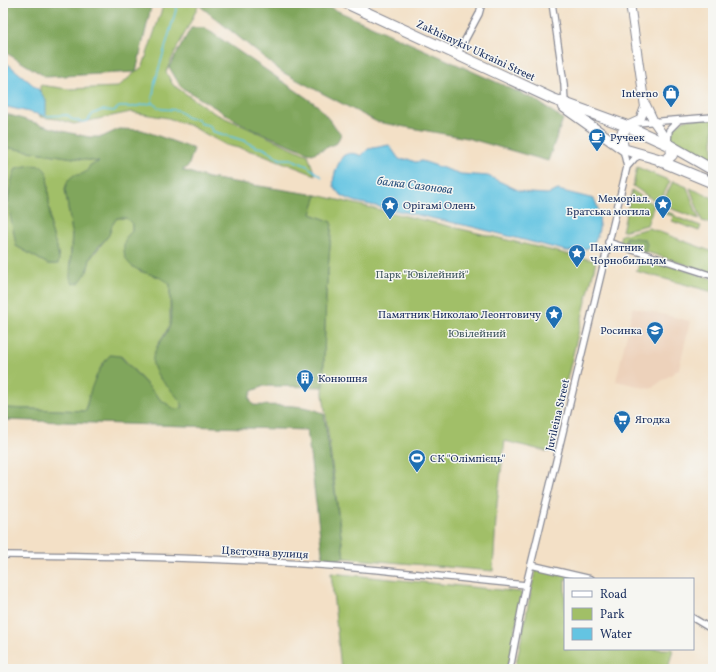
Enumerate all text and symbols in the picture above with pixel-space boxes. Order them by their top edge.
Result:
street label: Zakhisnykiv Ukraini Street [413,17,537,86]
shop icon: Interno [661,83,681,108]
place label: Interno [622,87,658,102]
cafe icon: Ручеек [587,127,607,152]
place label: Ручеек [610,131,645,146]
water label: балка Сазонова [376,173,454,199]
place label: Меморіал. Братська могила [566,192,651,220]
place icon: Меморіал. Братська могила [653,194,673,219]
place icon: Орігамі Олень [380,195,400,220]
place label: Орігамі Олень [403,199,476,214]
place label: Пам'ятник Чорнобильцям [590,241,667,269]
place icon: Пам'ятник Чорнобильцям [567,243,587,268]
park label: Парк "Ювілейний" [375,268,469,283]
place icon: Памятник Николаю Леонтовичу [544,304,564,329]
place label: Памятник Николаю Леонтовичу [378,308,541,323]
school or university icon: Росинка [645,320,665,345]
place label: Росинка [600,324,643,339]
park label: Ювілейний [448,327,506,342]
building icon: Конюшня [295,368,315,393]
place label: Конюшня [318,372,368,387]
street label: Juvileina Street [543,378,574,453]
supermarket icon: Ягодка [612,409,632,434]
place label: Ягодка [635,413,671,428]
sports icon: СК "Олімпієць" [407,448,427,473]
place label: СК "Олімпієць" [430,452,505,467]
street label: Цвєточна вулиця [221,544,309,563]
legend [564,578,694,650]
text: Road [600,587,627,603]
text: Park [600,607,625,623]
text: Water [600,627,632,643]

